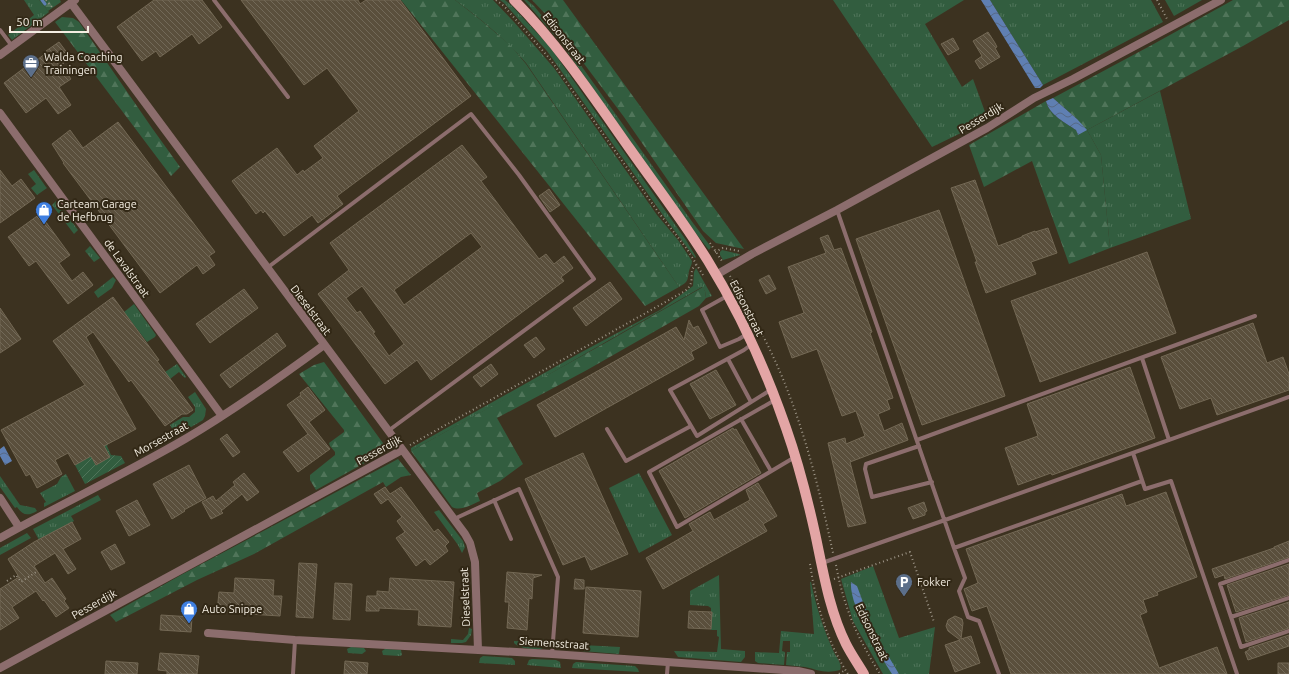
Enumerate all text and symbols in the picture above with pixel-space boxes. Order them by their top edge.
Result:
scale bar [10,8,88,34]
street label: Edisonstraat [540,10,588,66]
text: 50 m [16,15,43,28]
place label: Walda Coaching Trainingen [44,51,123,76]
office icon: Walda Coaching Trainingen [21,53,41,78]
street label: Pesserdijk [957,100,1006,136]
place label: Carteam Garage de Hefbrug [57,198,137,223]
shop icon: Carteam Garage de Hefbrug [34,200,54,225]
street label: de Lavalstraat [102,237,153,300]
street label: Edisonstraat [728,278,767,339]
street label: Dieselstraat [288,283,334,338]
street label: Morsestraat [132,419,191,459]
street label: Pesserdijk [354,433,404,467]
street label: Dieselstraat [458,567,472,627]
parking icon: Fokker [894,572,914,597]
place label: Fokker [917,576,951,588]
street label: Pesserdijk [69,587,119,621]
shop icon: Auto Snippe [179,599,199,624]
street label: Edisonstraat [853,602,891,663]
place label: Auto Snippe [202,603,262,615]
street label: Siemensstraat [519,635,590,651]

